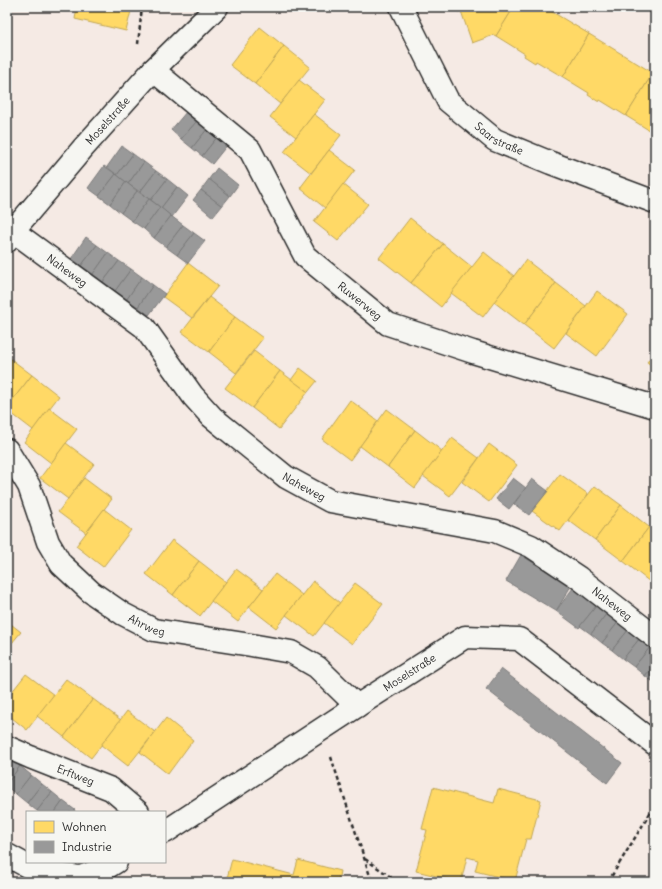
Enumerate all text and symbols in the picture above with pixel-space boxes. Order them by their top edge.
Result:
street label: Moselstraße [82,94,133,148]
street label: Saarstraße [472,119,526,158]
street label: Naheweg [44,251,90,290]
street label: Ruwerweg [335,279,385,323]
street label: Naheweg [280,469,328,504]
street label: Naheweg [589,584,635,624]
street label: Ahrweg [126,611,166,639]
street label: Moselstraße [381,650,439,694]
street label: Erftweg [55,761,96,789]
legend [26,811,166,863]
text: Wohnen [62,819,107,834]
text: Industrie [62,839,112,854]

